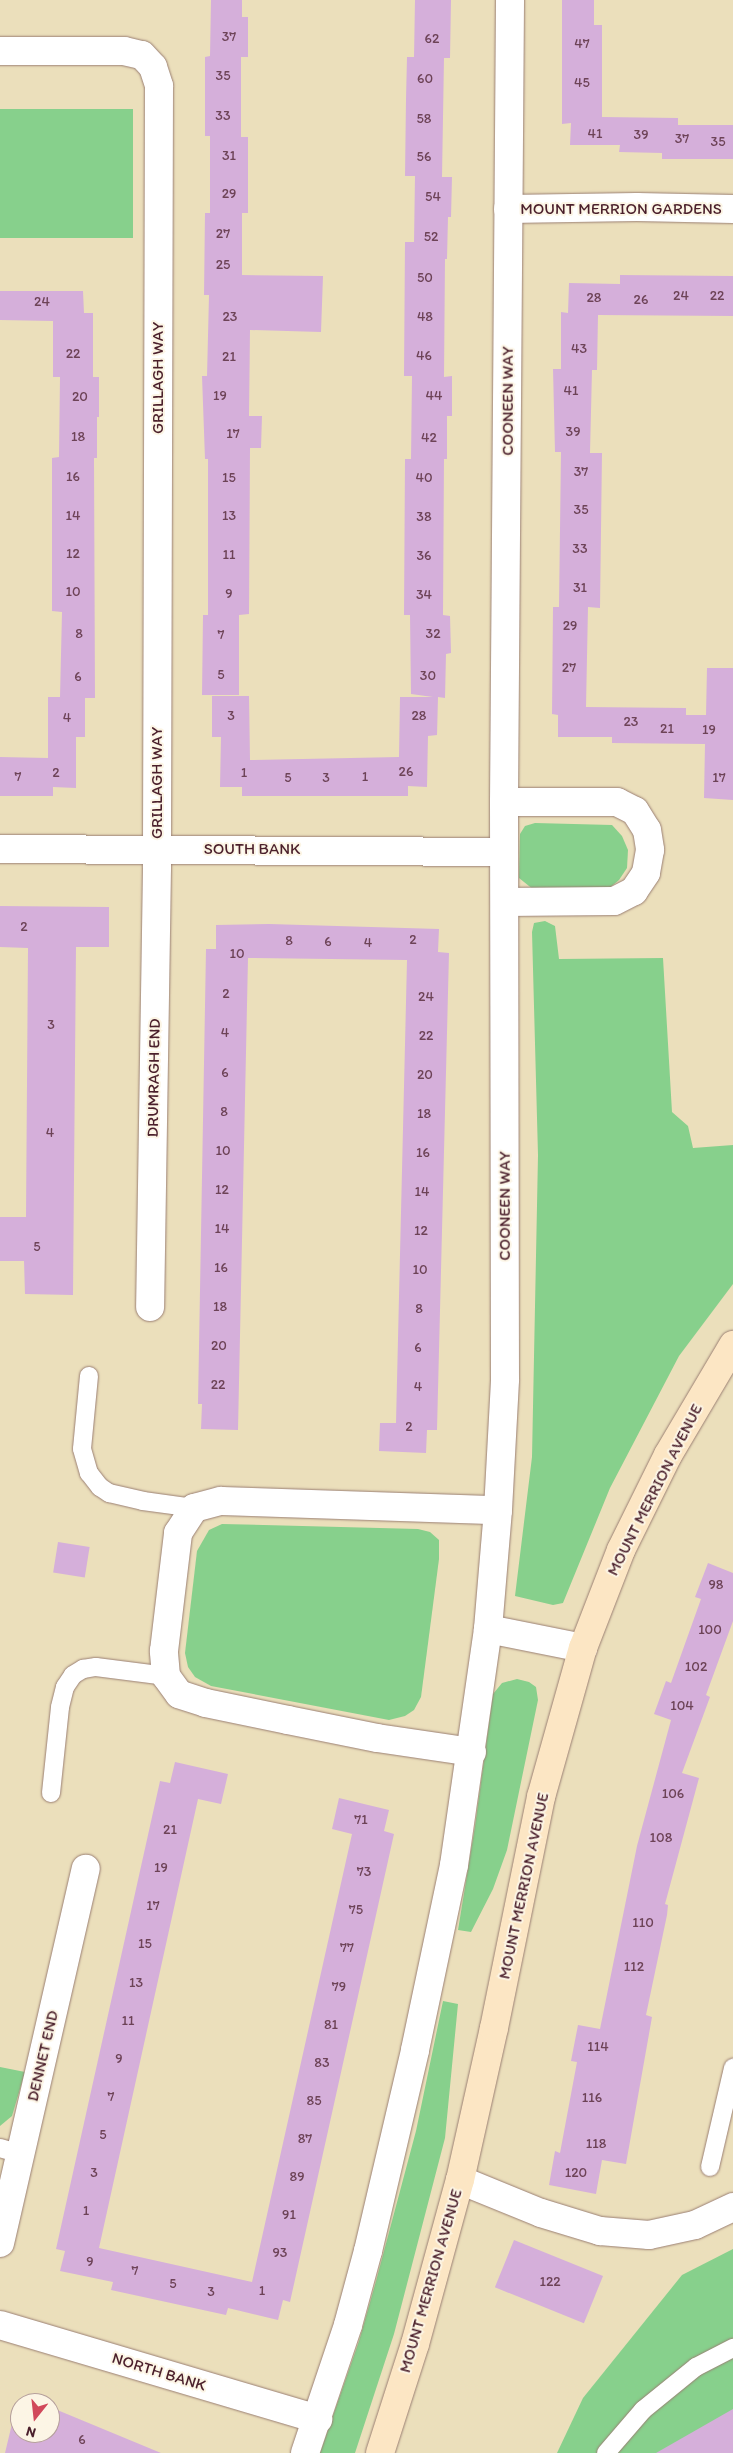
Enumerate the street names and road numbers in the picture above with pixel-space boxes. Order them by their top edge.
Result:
street label: MOUNT MERRION GARDENS [521,199,721,219]
street label: GRILLAGH WAY [148,322,168,434]
street label: COONEEN WAY [498,346,518,456]
street label: GRILLAGH WAY [147,727,167,839]
street label: SOUTH BANK [204,839,300,859]
street label: DRUMRAGH END [143,1018,165,1138]
street label: COONEEN WAY [495,1151,515,1261]
street label: MOUNT MERRION AVENUE [604,1402,706,1578]
street label: MOUNT MERRION AVENUE [495,1792,553,1980]
street label: DENNET END [23,2009,63,2103]
street label: MOUNT MERRION AVENUE [396,2188,466,2374]
street label: NORTH BANK [110,2349,208,2395]

